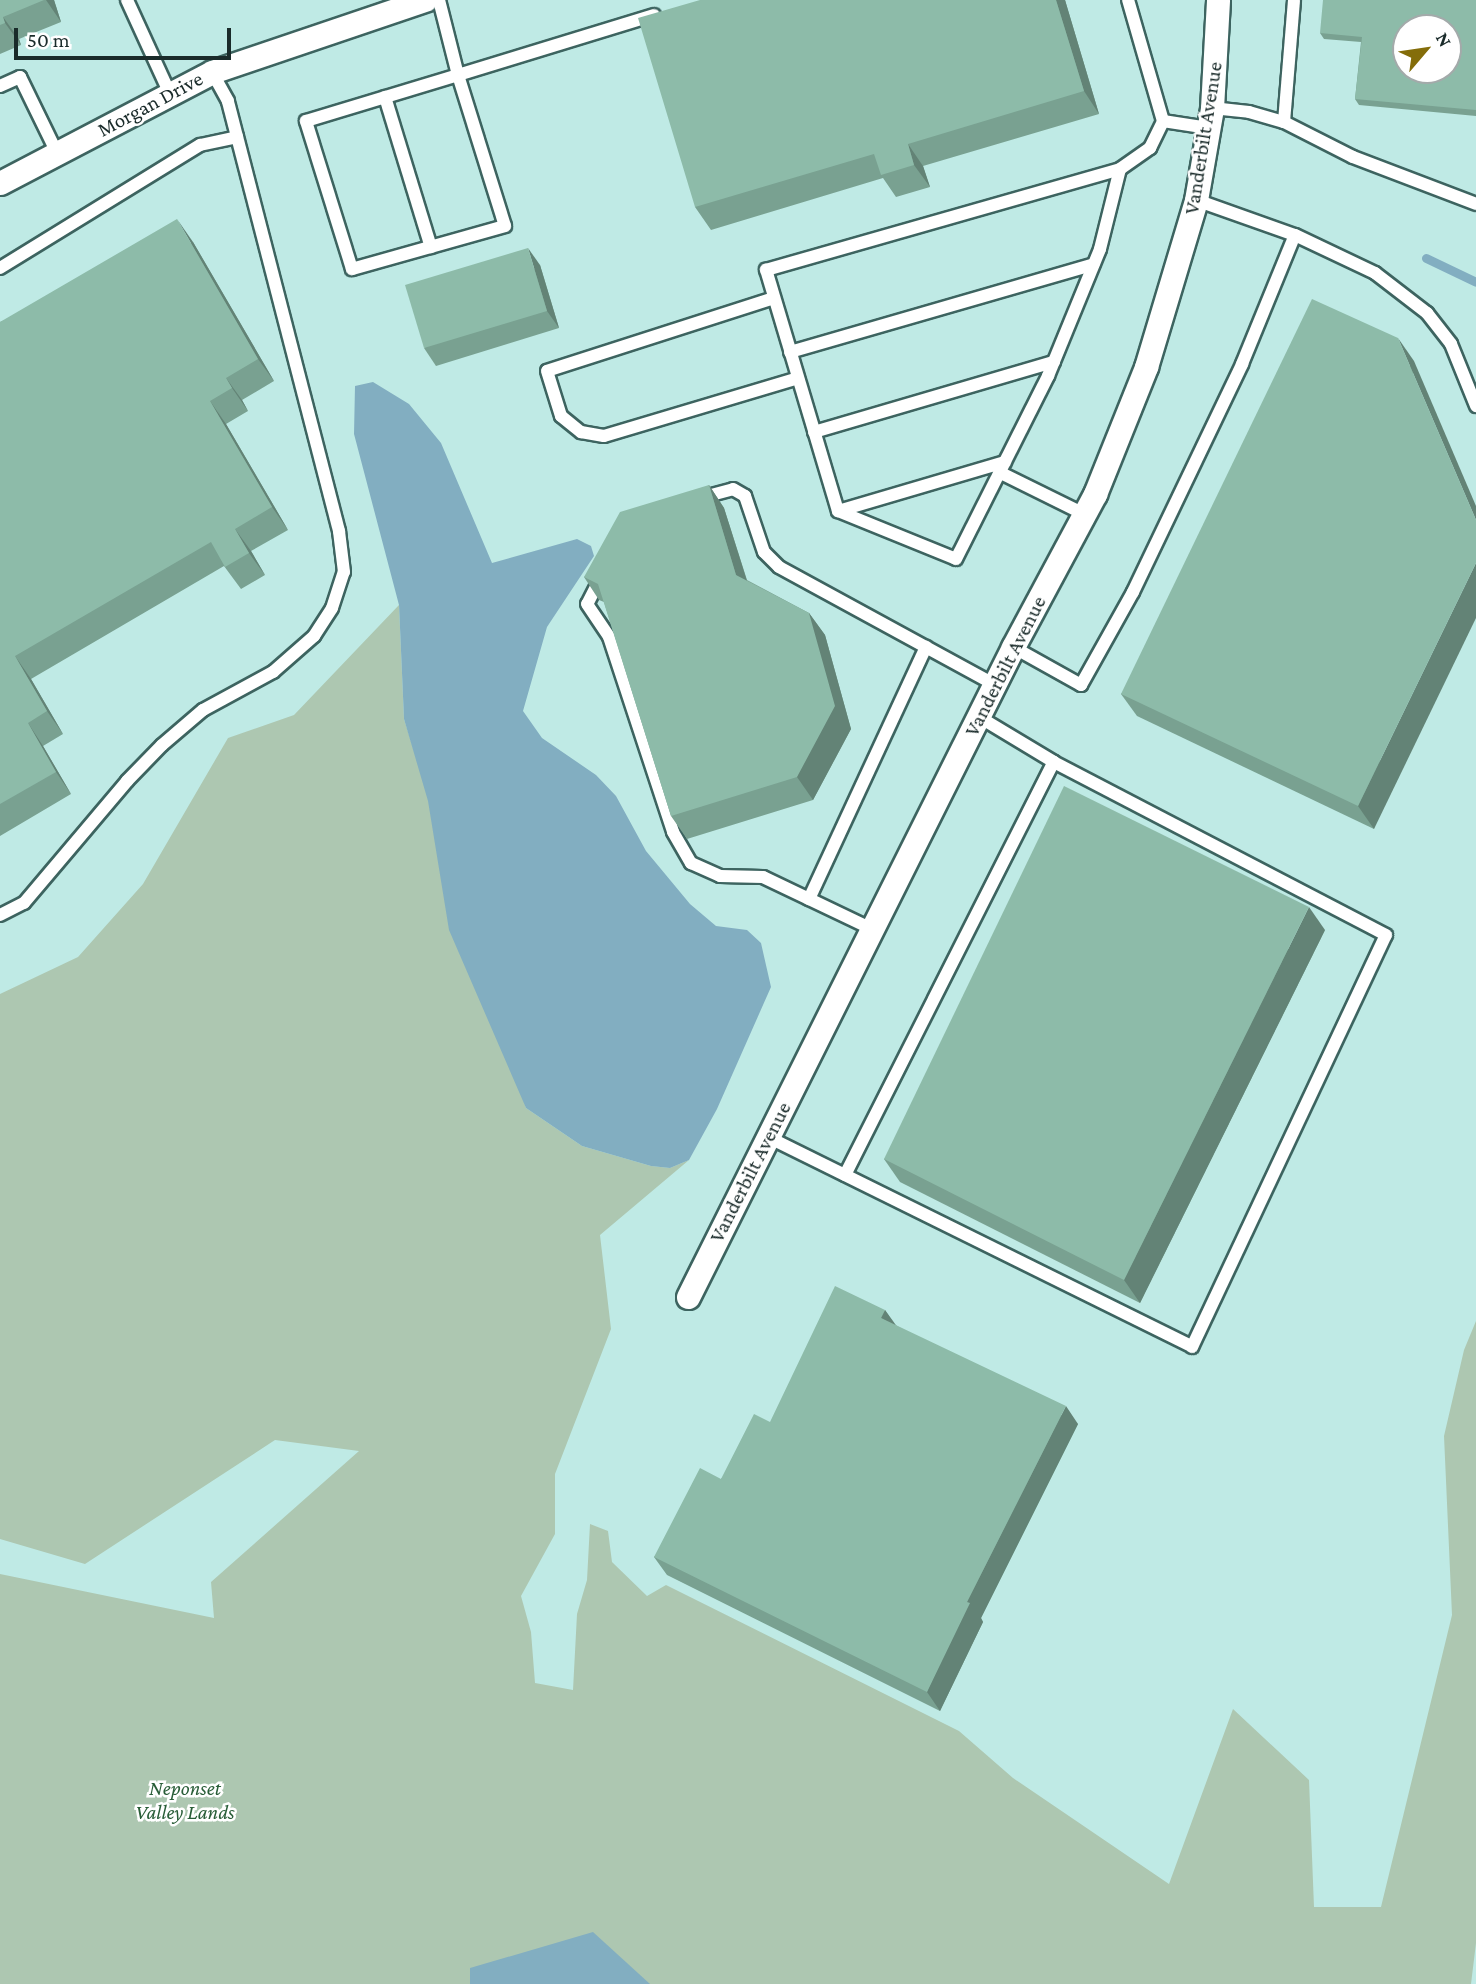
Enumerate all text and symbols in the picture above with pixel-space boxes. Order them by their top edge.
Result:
scale bar [18,14,234,58]
north arrow [1392,14,1462,84]
text: 50 m [27,28,70,52]
text: N [1432,29,1456,50]
street label: Vanderbilt Avenue [1178,60,1228,216]
street label: Morgan Drive [93,66,207,142]
street label: Vanderbilt Avenue [959,592,1051,740]
street label: Vanderbilt Avenue [704,1098,796,1246]
park label: Neponset Valley Lands [135,1775,235,1825]

